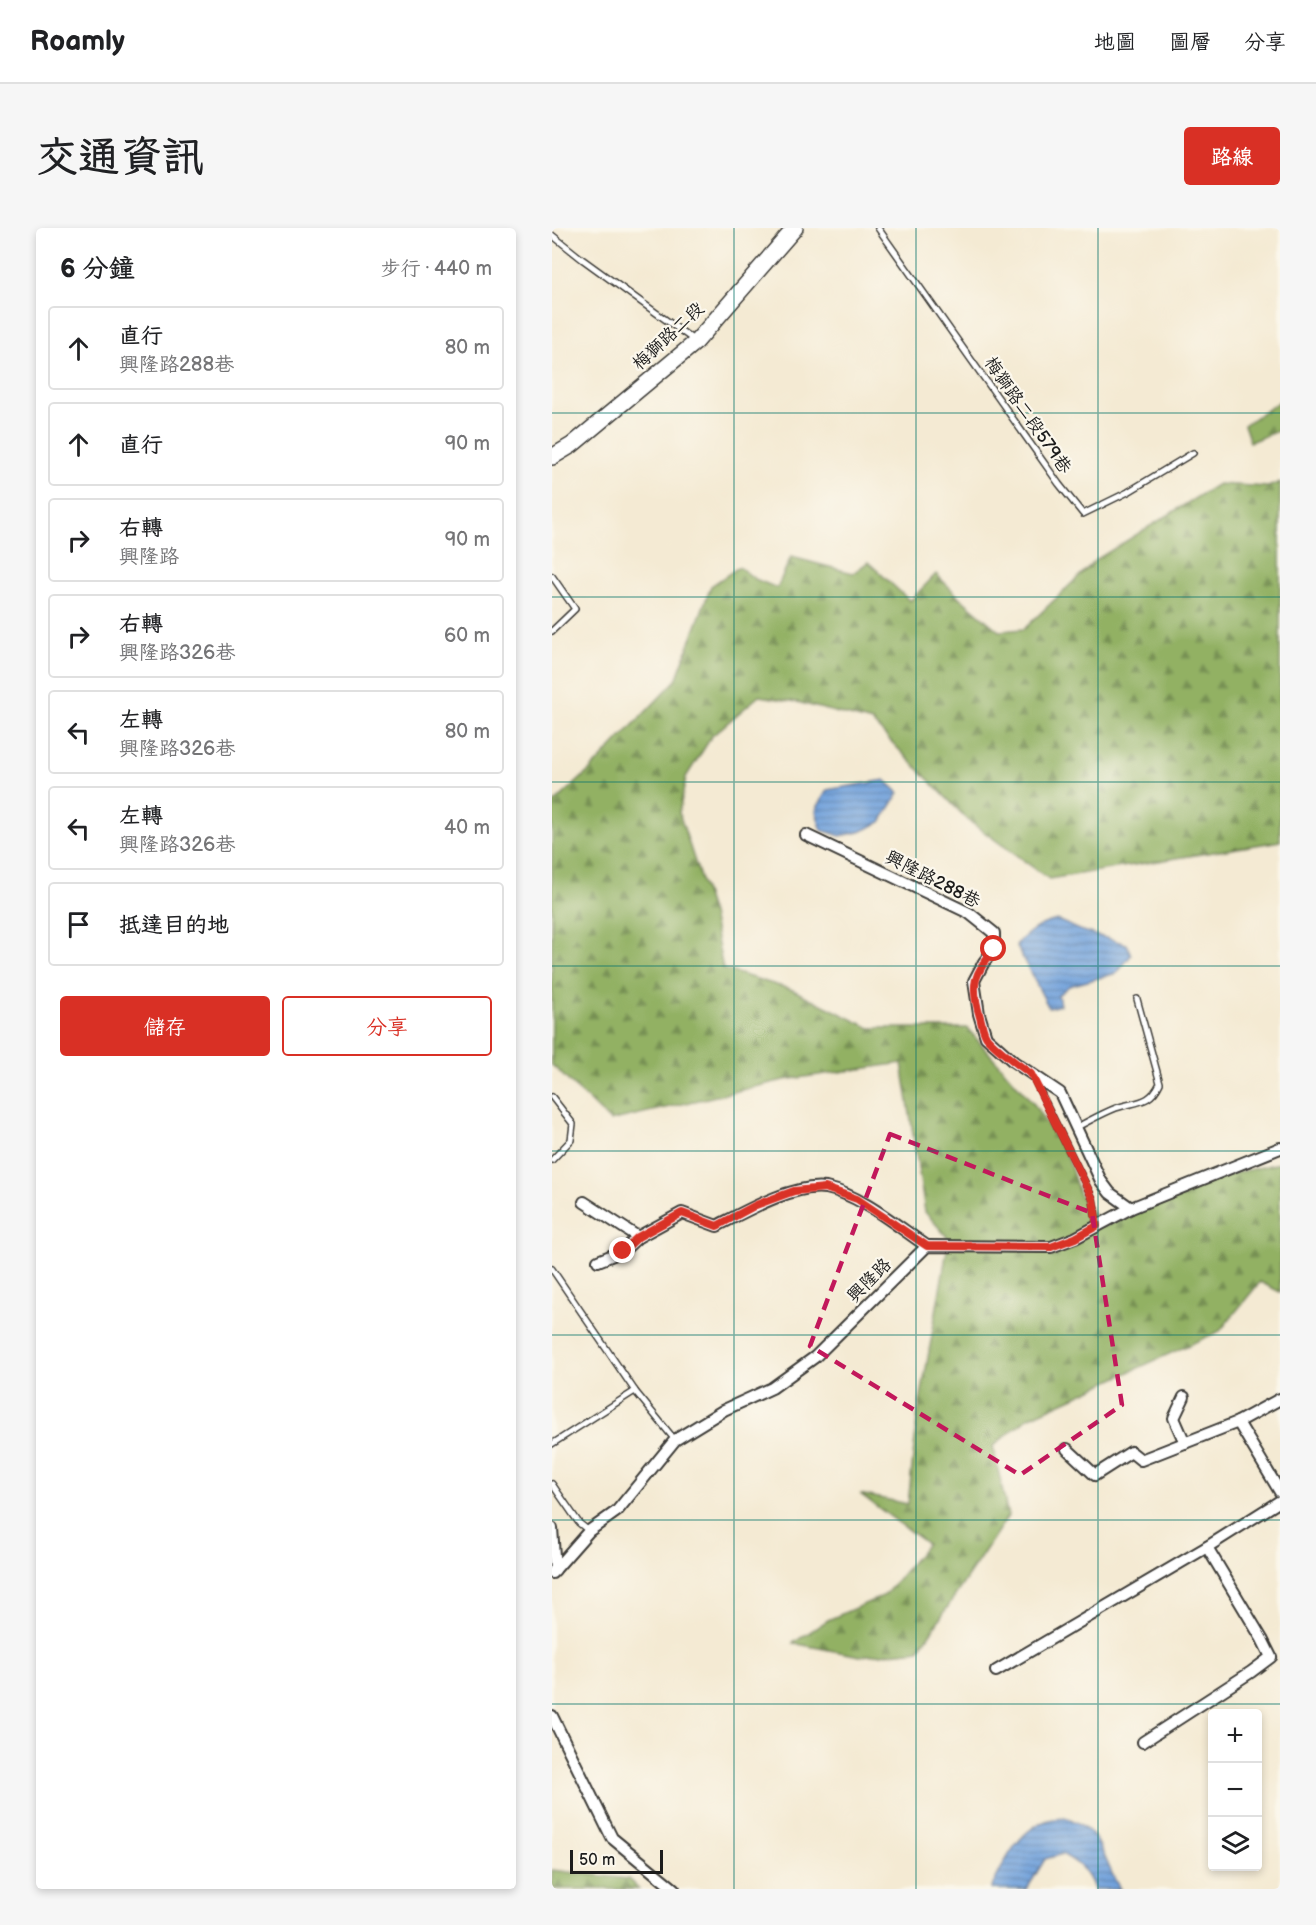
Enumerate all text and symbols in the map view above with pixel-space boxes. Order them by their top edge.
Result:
text: Roamly [30,25,125,58]
text: 地圖 [1094,30,1136,55]
text: 圖層 [1169,30,1211,55]
text: 分享 [1244,30,1286,55]
button: 路線 [1184,127,1280,185]
text: 交通資訊 [36,133,204,184]
text: 6 分鐘 [60,254,135,285]
text: 步行 · 440 m [381,257,492,281]
street label: 梅獅路二段 [628,298,708,375]
text: 直行 [119,323,163,350]
icon: ahead [62,332,95,365]
text: 80 m [445,336,490,360]
text: 興隆路288巷 [119,353,234,377]
street label: 梅獅路二段579巷 [980,353,1076,478]
icon: ahead [62,428,95,461]
text: 直行 [119,432,163,459]
text: 90 m [445,432,490,456]
text: 右轉 [119,515,163,542]
icon: right [62,524,95,557]
text: 90 m [445,528,490,552]
text: 興隆路 [119,545,179,569]
text: 右轉 [119,611,163,638]
icon: right [62,620,95,653]
text: 60 m [444,624,490,648]
text: 興隆路326巷 [119,641,235,665]
text: 左轉 [119,707,163,734]
icon: left [62,716,95,749]
text: 80 m [445,720,490,744]
text: 興隆路326巷 [119,737,235,761]
text: 左轉 [119,803,163,830]
icon: left [62,812,95,845]
text: 40 m [444,816,490,840]
text: 興隆路326巷 [119,833,235,857]
street label: 興隆路288巷 [882,847,984,912]
icon: arrive [62,908,95,941]
text: 抵達目的地 [119,912,229,939]
route start [980,935,1006,961]
button: 儲存 [60,996,270,1056]
button: 分享 [282,996,492,1056]
route end [609,1237,635,1263]
street label: 興隆路 [843,1254,896,1307]
map controls [1208,1709,1262,1871]
button: + [1208,1709,1262,1763]
button: − [1208,1763,1262,1817]
button: layers [1208,1817,1262,1871]
scale bar [570,1847,663,1874]
text: 50 m [579,1851,615,1870]

